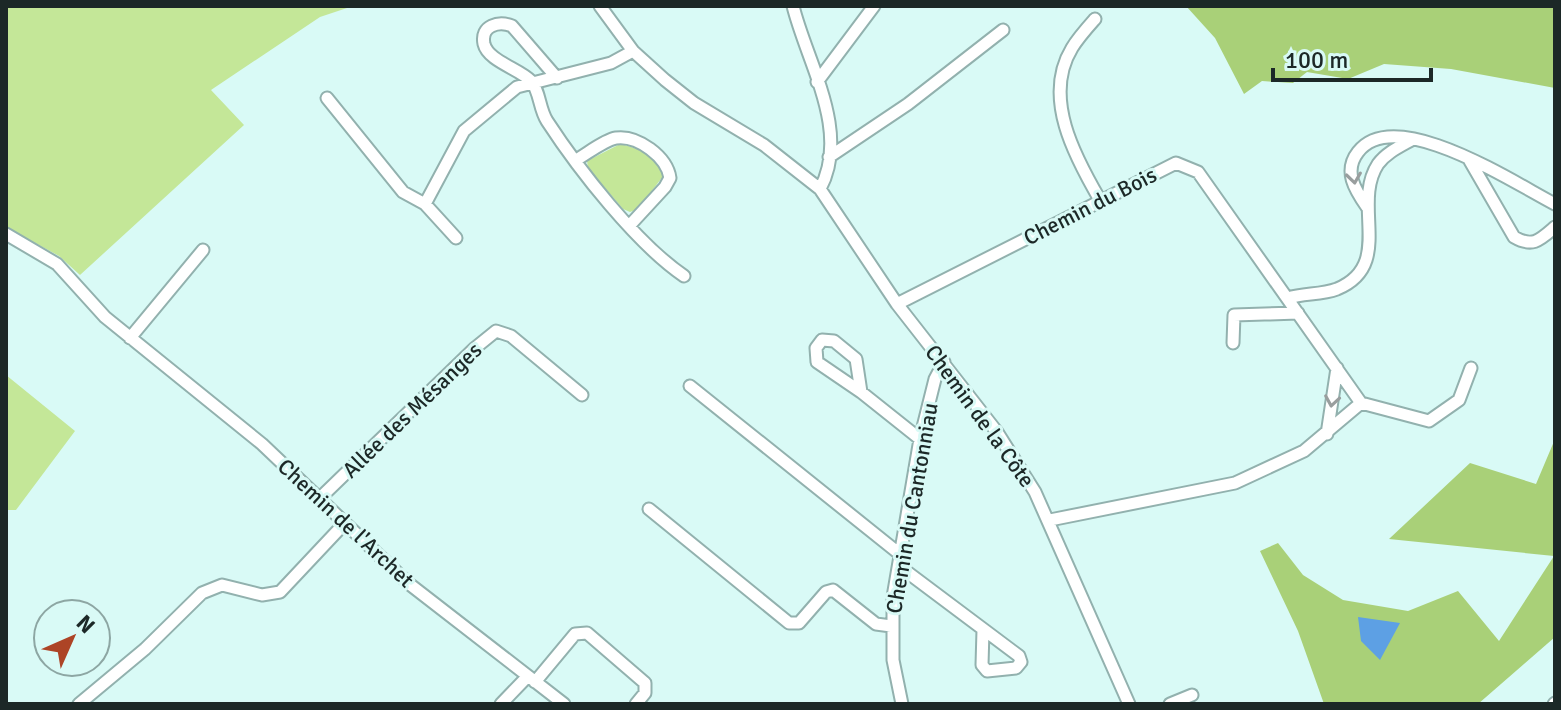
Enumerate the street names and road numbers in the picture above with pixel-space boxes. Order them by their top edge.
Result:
street label: Chemin du Bois [1019,161,1161,251]
street label: Allée des Mésanges [337,337,487,483]
street label: Chemin de la Côte [919,340,1041,492]
street label: Chemin du Cantonniau [880,401,944,615]
street label: Chemin de l'Archet [272,453,420,593]

